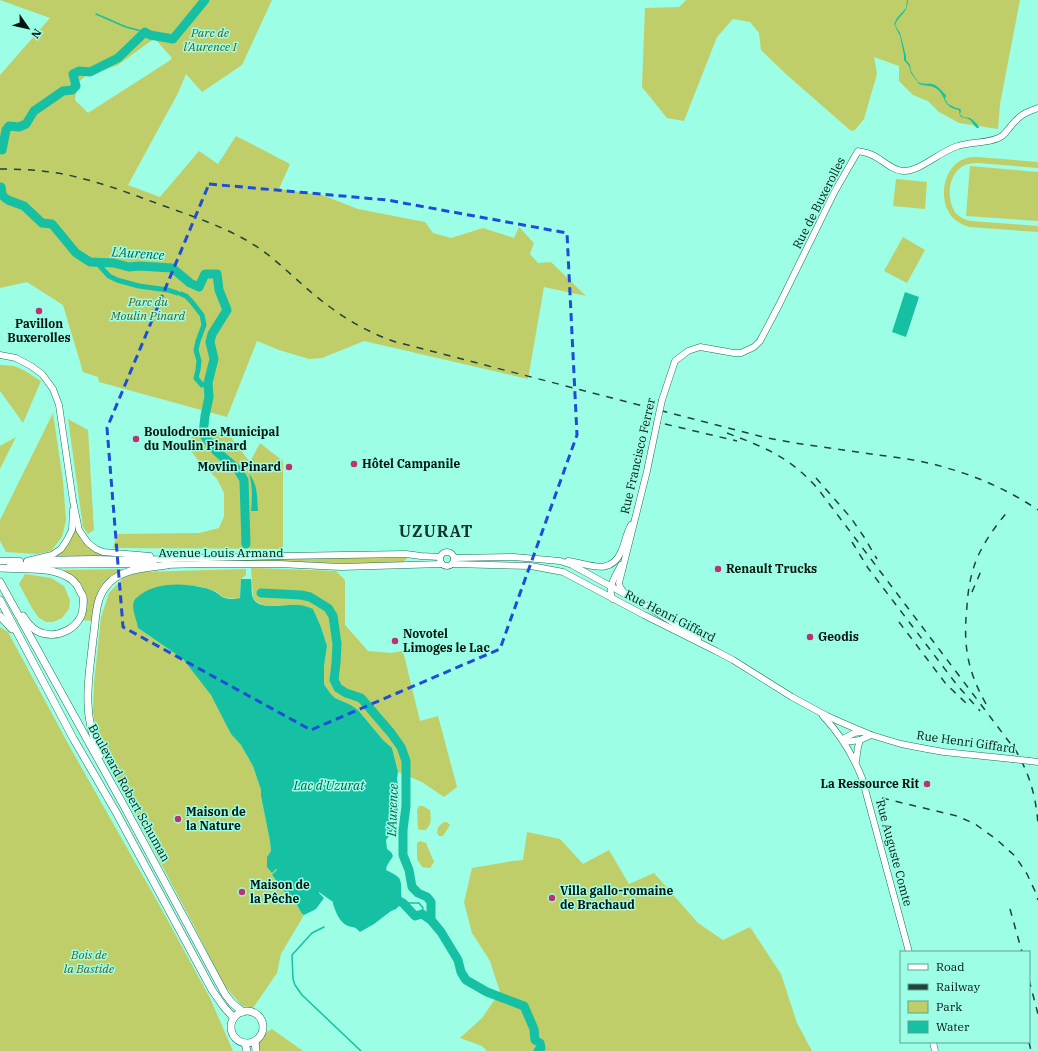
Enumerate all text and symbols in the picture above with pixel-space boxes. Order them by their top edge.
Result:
north arrow [8,8,48,48]
park label: Parc de l'Aurence I [184,25,238,54]
text: N [28,26,45,41]
street label: Rue de Buxerolles [789,154,848,251]
water label: L'Aurence [110,243,165,264]
park label: Parc du Moulin Pinard [110,294,186,323]
marker: Pavillon Buxerolles [34,306,44,316]
place label: Pavillon Buxerolles [7,316,71,345]
street label: Rue Francisco Ferrer [617,396,658,515]
place label: Boulodrome Municipal du Moulin Pinard [144,424,279,453]
marker: Boulodrome Municipal du Moulin Pinard [131,434,141,444]
place label: Hôtel Campanile [362,456,461,471]
place label: Movlin Pinard [198,459,281,474]
marker: Hôtel Campanile [349,459,359,469]
marker: Movlin Pinard [284,462,294,472]
district label: UZURAT [399,521,473,541]
street label: Avenue Louis Armand [158,545,284,560]
place label: Renault Trucks [726,561,817,576]
marker: Renault Trucks [713,564,723,574]
street label: Rue Henri Giffard [622,586,718,645]
place label: Novotel Limoges le Lac [403,626,490,655]
place label: Geodis [818,629,859,644]
marker: Geodis [805,632,815,642]
marker: Novotel Limoges le Lac [390,636,400,646]
street label: Boulevard Robert Schuman [85,721,174,865]
street label: Rue Henri Giffard [916,727,1017,756]
place label: La Ressource Rit [820,776,920,791]
water label: Lac d'Uzurat [292,777,365,794]
marker: La Ressource Rit [922,779,932,789]
water label: L'Aurence [383,783,402,838]
street label: Rue Auguste Comte [873,798,916,908]
place label: Maison de la Nature [186,804,246,833]
marker: Maison de la Nature [173,814,183,824]
place label: Maison de la Pêche [250,877,310,906]
place label: Villa gallo-romaine de Brachaud [560,883,673,912]
marker: Maison de la Pêche [237,887,247,897]
marker: Villa gallo-romaine de Brachaud [547,893,557,903]
park label: Bois de la Bastide [64,947,115,976]
legend [900,951,1030,1043]
text: Road [936,959,965,974]
text: Railway [936,979,981,994]
text: Park [936,999,962,1014]
text: Water [936,1019,970,1034]

